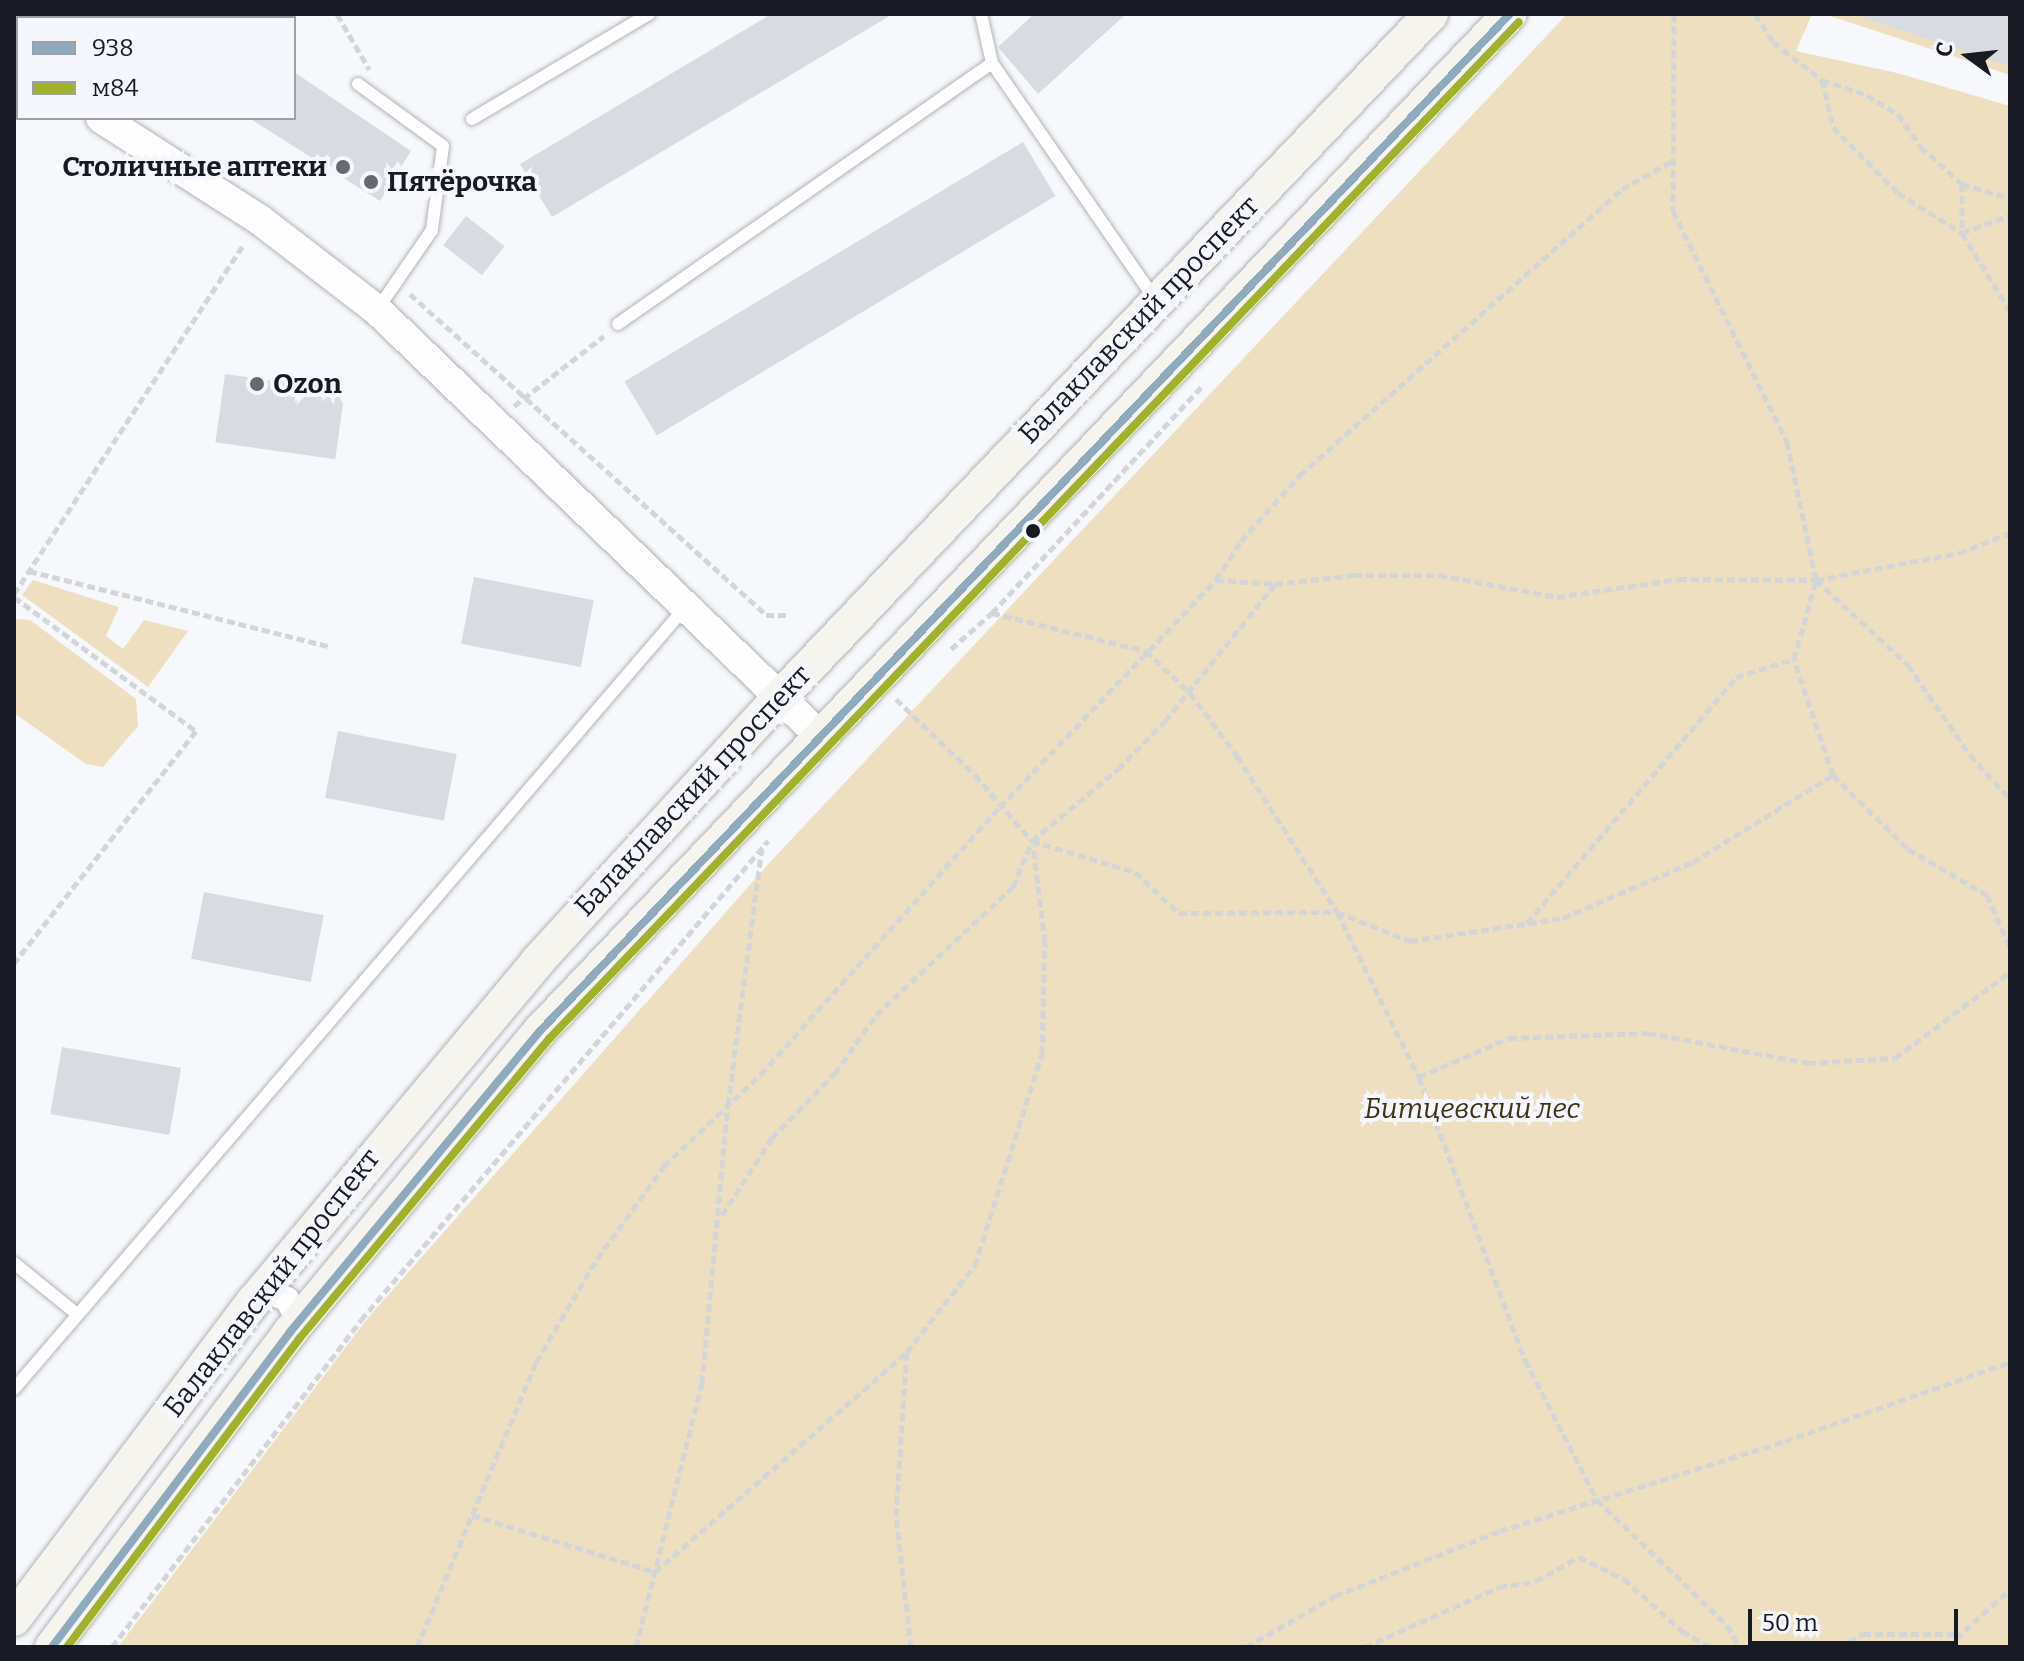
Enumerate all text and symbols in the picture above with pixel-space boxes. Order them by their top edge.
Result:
legend [16,16,296,120]
north arrow [1928,16,2008,96]
text: 938 [92,34,134,62]
text: С [1929,39,1959,60]
text: м84 [92,74,139,102]
place label: Столичные аптеки [62,150,327,184]
marker: Столичные аптеки [334,158,352,176]
place label: Пятёрочка [387,165,537,199]
marker: Пятёрочка [362,173,380,191]
street label: Балаклавский проспект [1012,189,1266,451]
place label: Ozon [273,367,342,401]
marker: Ozon [248,375,266,393]
unlabelled marker [1025,523,1041,539]
street label: Балаклавский проспект [568,658,818,924]
park label: Битцевский лес [1364,1092,1580,1126]
street label: Балаклавский проспект [157,1142,387,1424]
scale bar [1752,1593,1962,1643]
text: 50 m [1762,1609,1818,1637]

